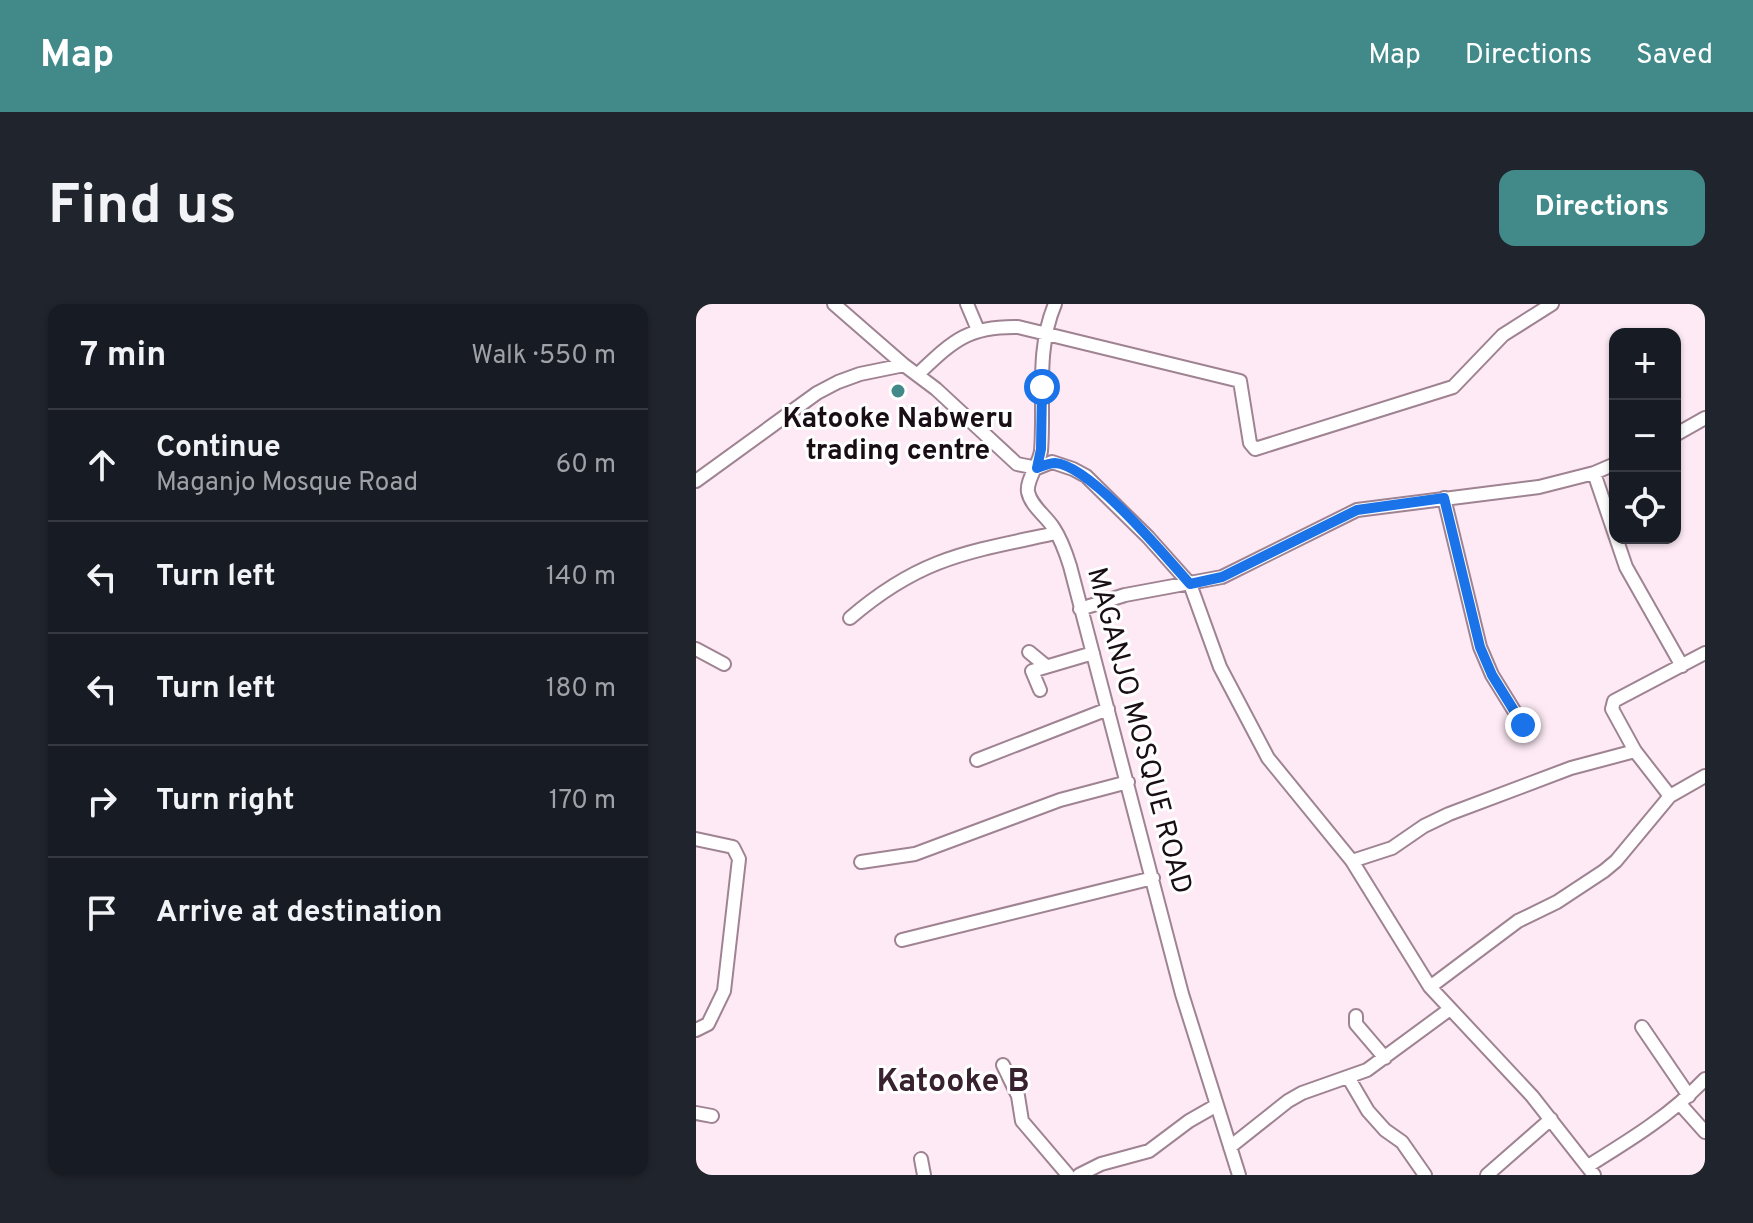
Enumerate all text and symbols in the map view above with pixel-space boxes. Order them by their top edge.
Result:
text: Map [40,32,114,81]
text: Map [1368,38,1421,74]
text: Directions [1465,38,1592,74]
text: Saved [1636,38,1713,74]
button: Directions [1499,170,1705,246]
text: Find us [48,173,237,243]
map controls [1609,328,1681,544]
button: + [1609,328,1681,400]
text: 7 min [80,335,166,378]
text: Walk · 550 m [471,340,616,373]
route start [1024,369,1060,405]
marker: Katooke Nabweru trading centre [889,382,907,400]
button: − [1609,400,1681,472]
place label: Katooke Nabweru trading centre [783,402,1013,470]
text: Continue [156,430,281,467]
icon: ahead [80,443,124,487]
text: 60 m [556,449,616,482]
text: Maganjo Mosque Road [156,467,418,500]
button: locate [1609,472,1681,544]
icon: left [80,555,124,599]
text: Turn left [156,559,276,596]
text: 140 m [546,561,616,594]
street label: MAGANJO MOSQUE ROAD [1077,564,1199,898]
icon: left [80,667,124,711]
text: Turn left [156,671,276,708]
text: 180 m [546,673,616,706]
route end [1505,707,1541,743]
icon: right [80,779,124,823]
text: Turn right [156,783,294,820]
text: 170 m [549,785,616,818]
icon: arrive [80,891,124,935]
text: Arrive at destination [156,895,442,932]
district label: Katooke B [877,1063,1030,1103]

